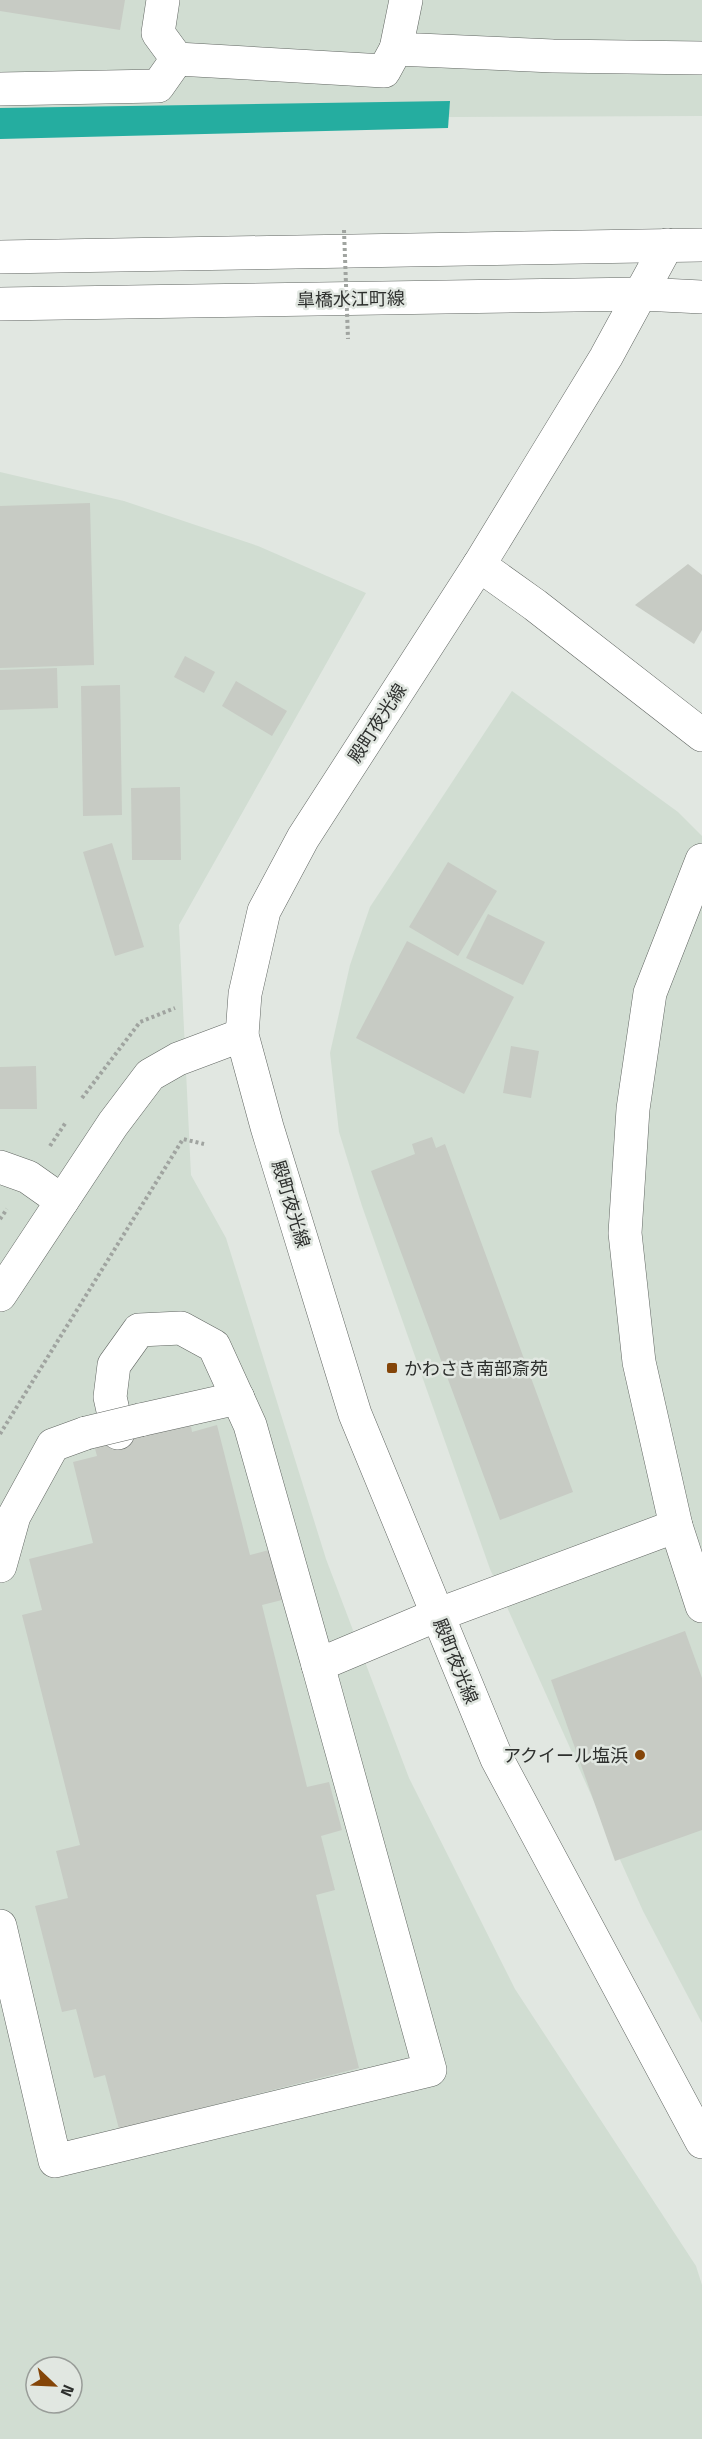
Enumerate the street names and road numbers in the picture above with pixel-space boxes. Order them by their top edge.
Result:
street label: 皐橋水江町線 [297,285,405,313]
street label: 殿町夜光線 [341,678,413,768]
street label: 殿町夜光線 [265,1157,317,1251]
street label: 殿町夜光線 [427,1614,485,1708]

